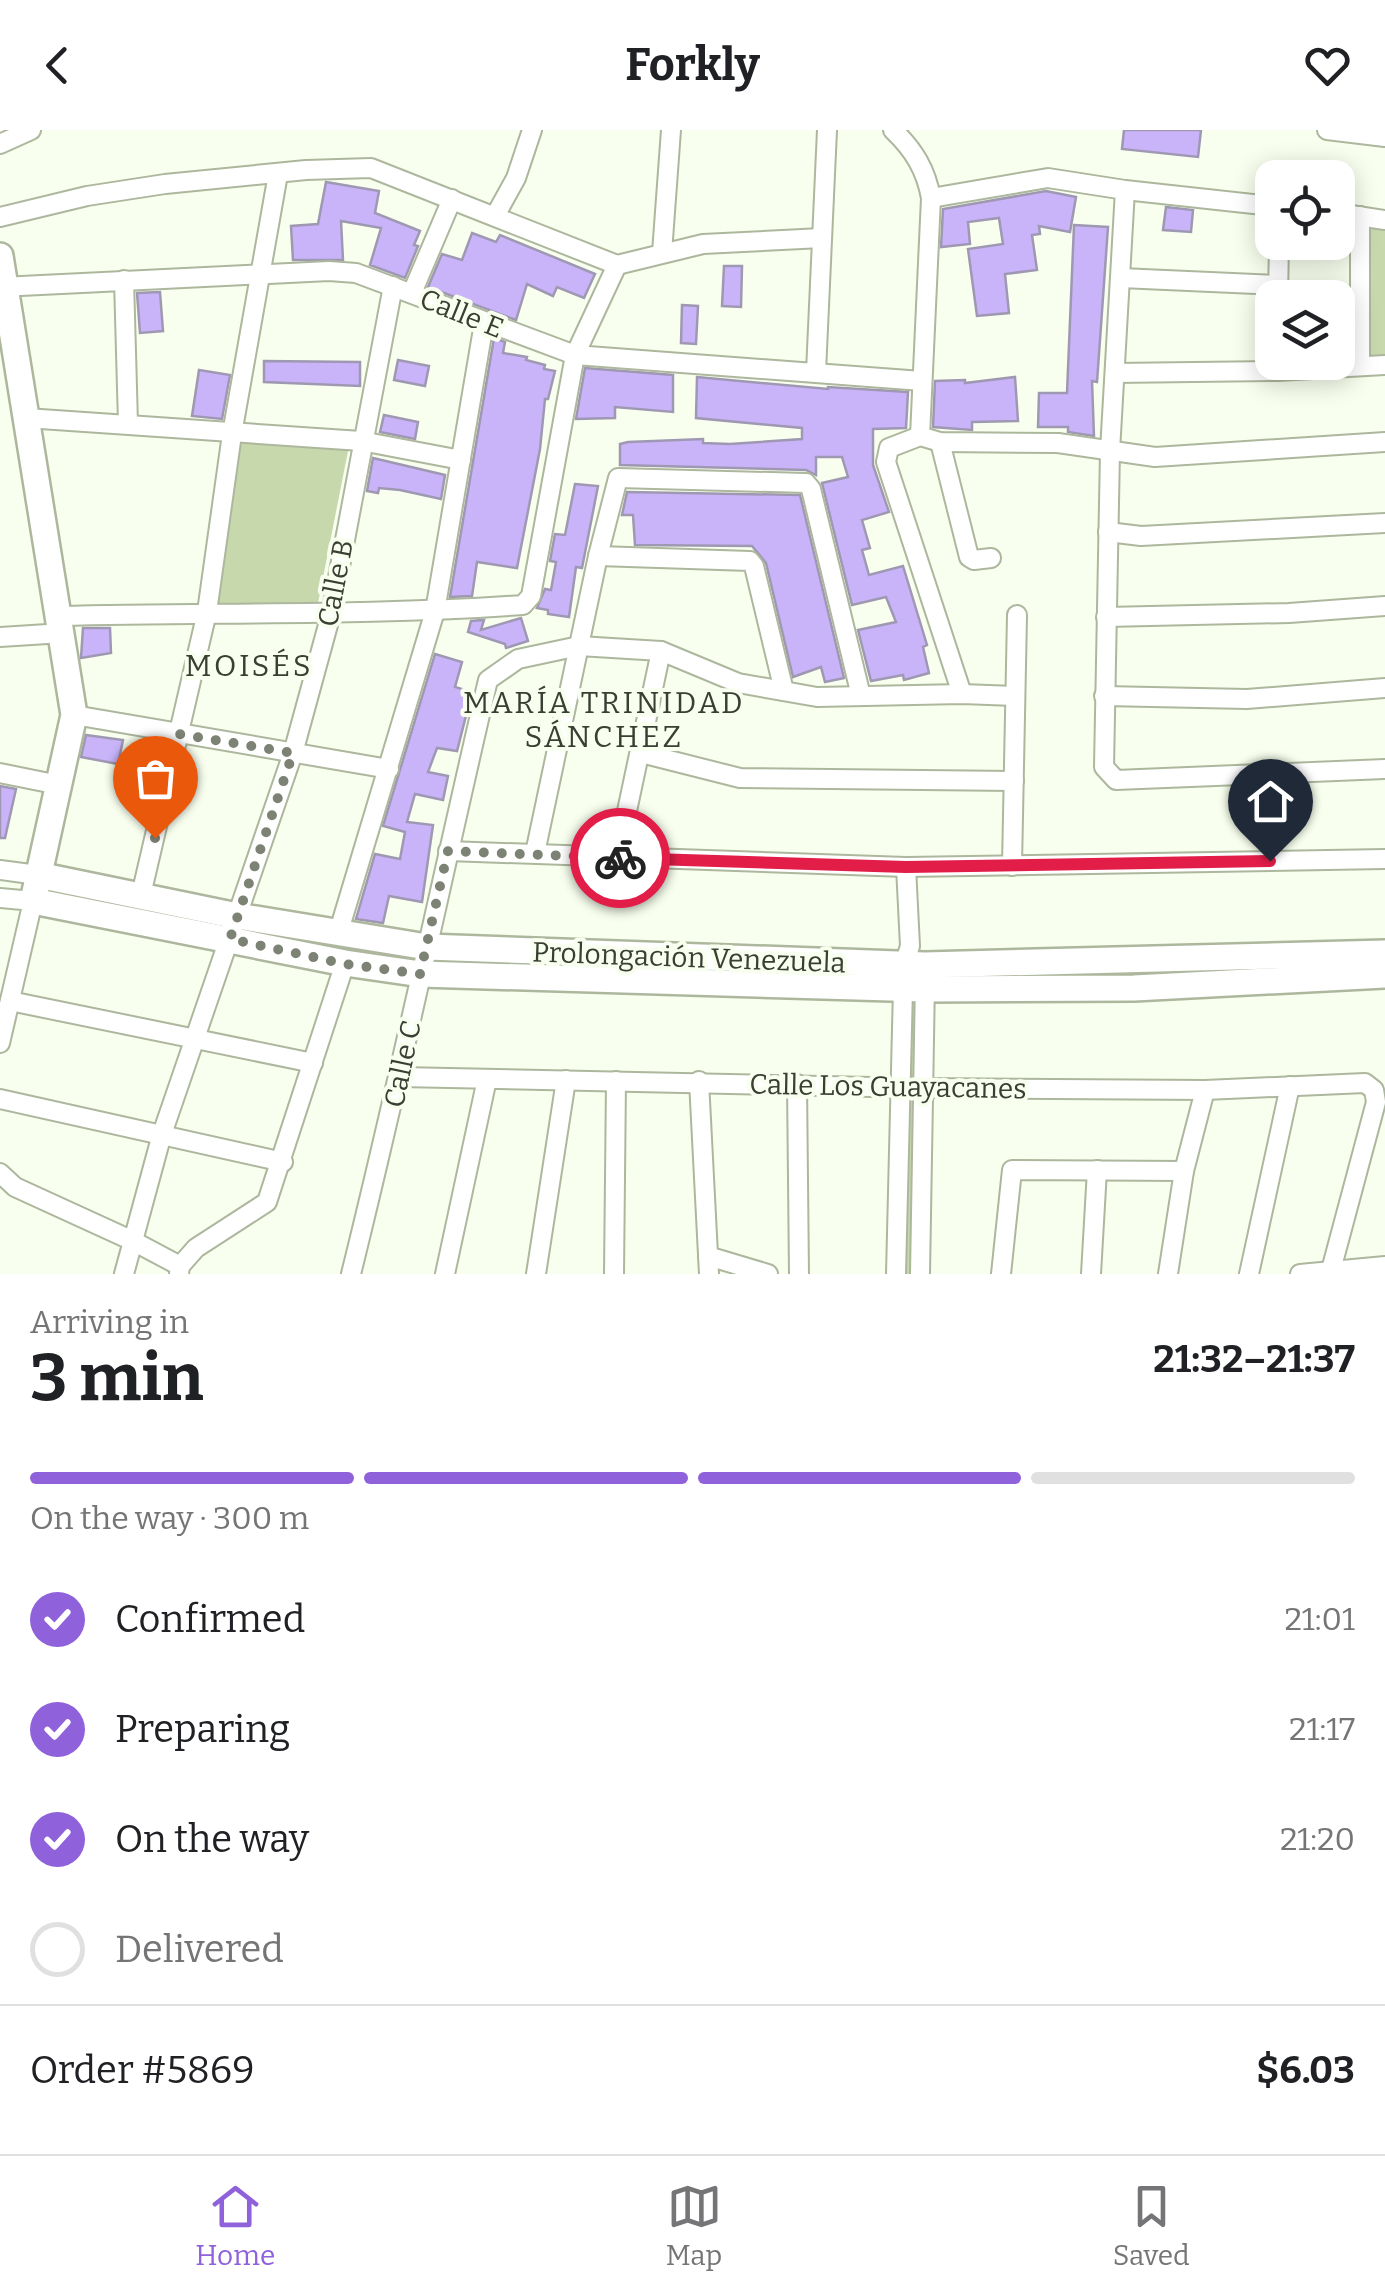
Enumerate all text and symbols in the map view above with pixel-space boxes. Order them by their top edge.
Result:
icon: back [30,38,85,93]
text: Forkly [625,38,760,92]
icon: heart [1300,38,1355,93]
map controls [1255,160,1355,380]
button: locate [1255,160,1355,260]
button: layers [1255,280,1355,380]
street label: Calle E [415,282,508,345]
street label: Calle B [311,537,360,629]
district label: MOISÉS [185,648,313,684]
district label: MARÍA TRINIDAD SÁNCHEZ [463,685,745,755]
pin [113,736,198,839]
icon: bag [128,751,183,806]
pin [1228,759,1313,862]
icon: home [1243,774,1298,829]
courier [570,808,670,908]
icon: bike [593,831,648,886]
street label: Prolongación Venezuela [532,936,846,979]
street label: Calle C [377,1018,428,1111]
street label: Calle Los Guayacanes [749,1068,1027,1105]
text: Arriving in [30,1303,189,1341]
text: 21:32–21:37 [1153,1336,1355,1382]
text: 3 min [30,1339,204,1417]
text: On the way · 300 m [30,1499,309,1537]
icon: check [30,1592,85,1647]
text: Confirmed [115,1596,305,1642]
text: 21:01 [1284,1600,1355,1638]
icon: check [30,1702,85,1757]
text: Preparing [115,1706,290,1752]
text: 21:17 [1289,1710,1355,1748]
icon: check [30,1812,85,1867]
text: On the way [115,1816,309,1862]
text: 21:20 [1280,1820,1355,1858]
text: Delivered [115,1926,284,1972]
text: Order #5869 [30,2047,254,2093]
text: $6.03 [1256,2047,1355,2093]
tab: Home [195,2179,275,2272]
tab: Map [666,2179,722,2272]
tab: Saved [1113,2179,1190,2272]

